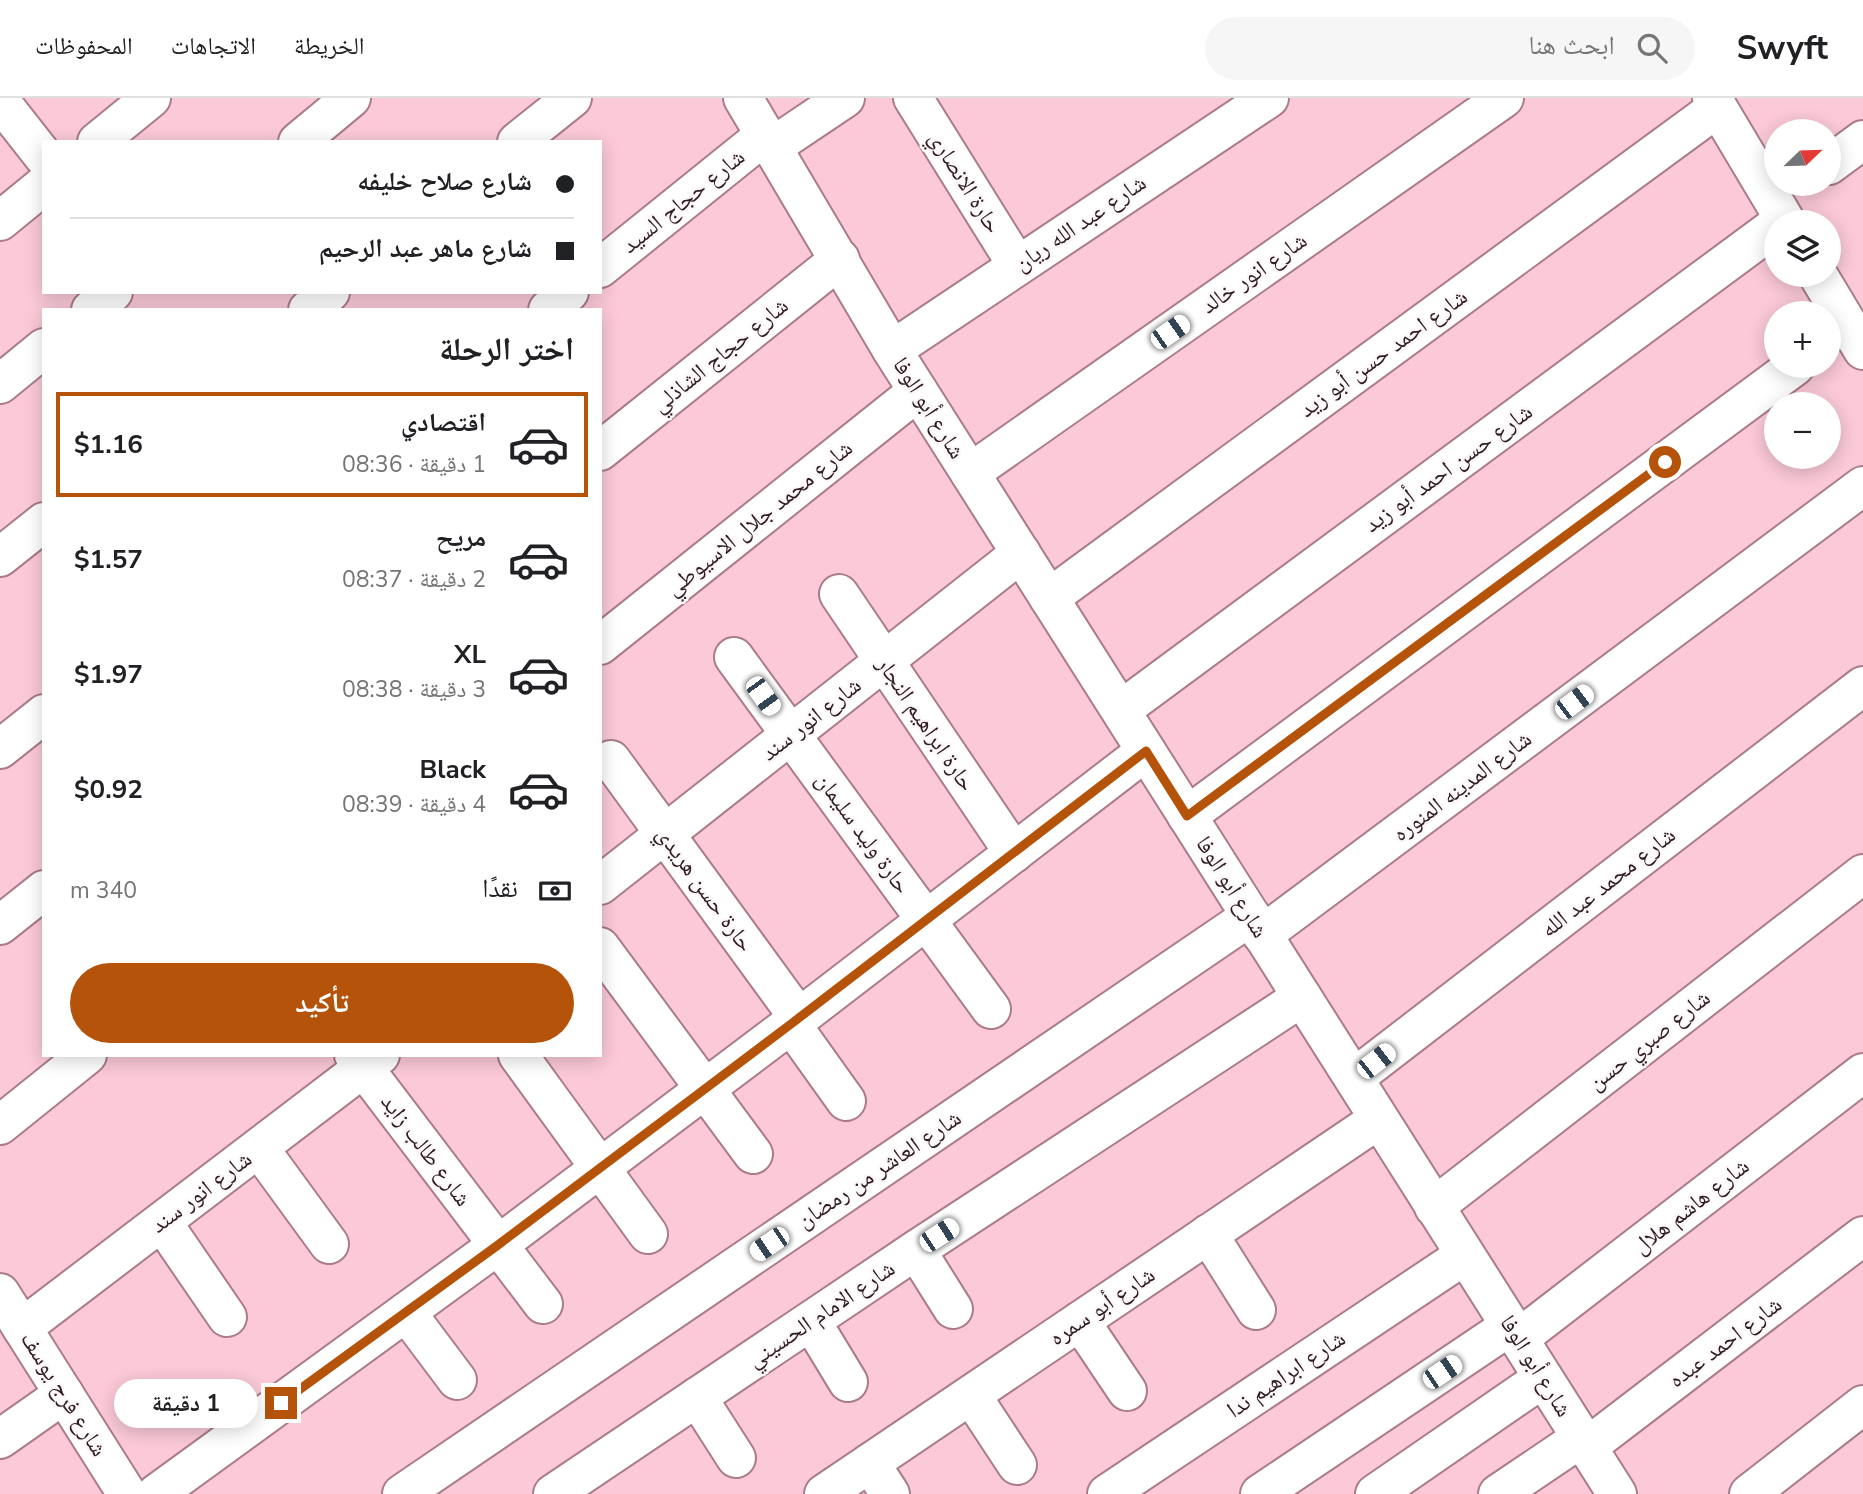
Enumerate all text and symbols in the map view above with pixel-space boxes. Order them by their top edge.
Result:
search box [1205,17,1695,80]
text: Swyft [1737,26,1828,71]
text: ابحث هنا [1529,28,1615,63]
icon: search [1633,29,1671,67]
text: المحفوظات [35,30,133,62]
text: الاتجاهات [171,30,256,62]
text: الخريطة [294,30,365,62]
north arrow [1764,119,1841,196]
map controls [1764,119,1841,469]
street label: حارة الانصاري [919,125,1009,241]
street label: شارع حجاج السيد [615,142,751,260]
text: شارع صلاح خليفه [357,164,532,199]
street label: شارع عبد الله ريان [1008,167,1152,279]
button: layers [1764,210,1841,287]
street label: شارع انور خالد [1195,225,1313,321]
text: شارع ماهر عبد الرحيم [319,231,532,266]
street label: شارع احمد حسن أبو زيد [1292,281,1474,425]
street label: شارع حجاج الشاذلي [645,290,797,422]
button: + [1764,301,1841,378]
car [1147,311,1194,353]
text: اختر الرحلة [439,328,574,371]
street label: شارع أبو الوفا [885,351,973,465]
button: − [1764,392,1841,469]
street label: شارع حسن احمد أبو زيد [1357,396,1539,540]
text: اقتصادي [401,405,486,440]
icon: car [507,413,570,476]
text: $1.16 [74,427,143,462]
street label: شارع محمد جلال الاسيوطي [659,433,861,605]
route start [1649,446,1681,478]
text: 1 دقيقة · 08:36 [342,449,486,480]
text: مريح [436,520,486,555]
icon: car [507,528,570,591]
text: $1.57 [74,542,143,577]
text: 2 دقيقة · 08:37 [342,564,486,595]
text: XL [454,637,486,672]
icon: car [507,643,570,706]
street label: حارة ابراهيم النجار [869,650,983,797]
text: $1.97 [74,657,143,692]
street label: شارع انور سند [754,670,868,768]
car [743,673,784,719]
text: 3 دقيقة · 08:38 [342,674,486,705]
car [1551,681,1598,723]
street label: شارع المدينه المنوره [1386,723,1538,849]
text: Black [419,752,486,787]
icon: car [507,758,570,821]
street label: حارة وليد سليمان [808,766,918,900]
text: $0.92 [74,772,143,807]
text: 4 دقيقة · 08:39 [342,789,486,820]
street label: حارة حسن هريدي [647,820,761,960]
street label: شارع محمد عبد الله [1534,820,1682,944]
street label: شارع أبو الوفا [1188,830,1276,944]
text: نقدًا [482,871,518,906]
icon: cash [536,872,574,910]
text: 340 m [70,875,137,906]
button: تأكيد [70,963,574,1043]
street label: شارع صبري حسن [1581,982,1718,1100]
car [1353,1040,1400,1082]
street label: شارع طالب زايد [373,1087,479,1213]
street label: شارع العاشر من رمضان [791,1102,967,1236]
street label: شارع انور سند [144,1144,258,1240]
street label: شارع هاشم هلال [1626,1151,1756,1261]
car [916,1215,963,1255]
car [746,1224,793,1264]
street label: شارع الامام الحسيني [741,1253,903,1377]
street label: شارع أبو سمره [1043,1259,1161,1353]
street label: شارع احمد عبده [1662,1289,1788,1395]
street label: شارع أبو الوفا [1492,1309,1580,1423]
street label: شارع ابراهيم ندا [1221,1323,1351,1425]
street label: شارع فرج يوسف [13,1326,115,1462]
car [1419,1352,1466,1392]
callout: 1 دقيقة [113,1378,256,1428]
route end [265,1387,297,1419]
text: 1 دقيقة [152,1388,220,1419]

